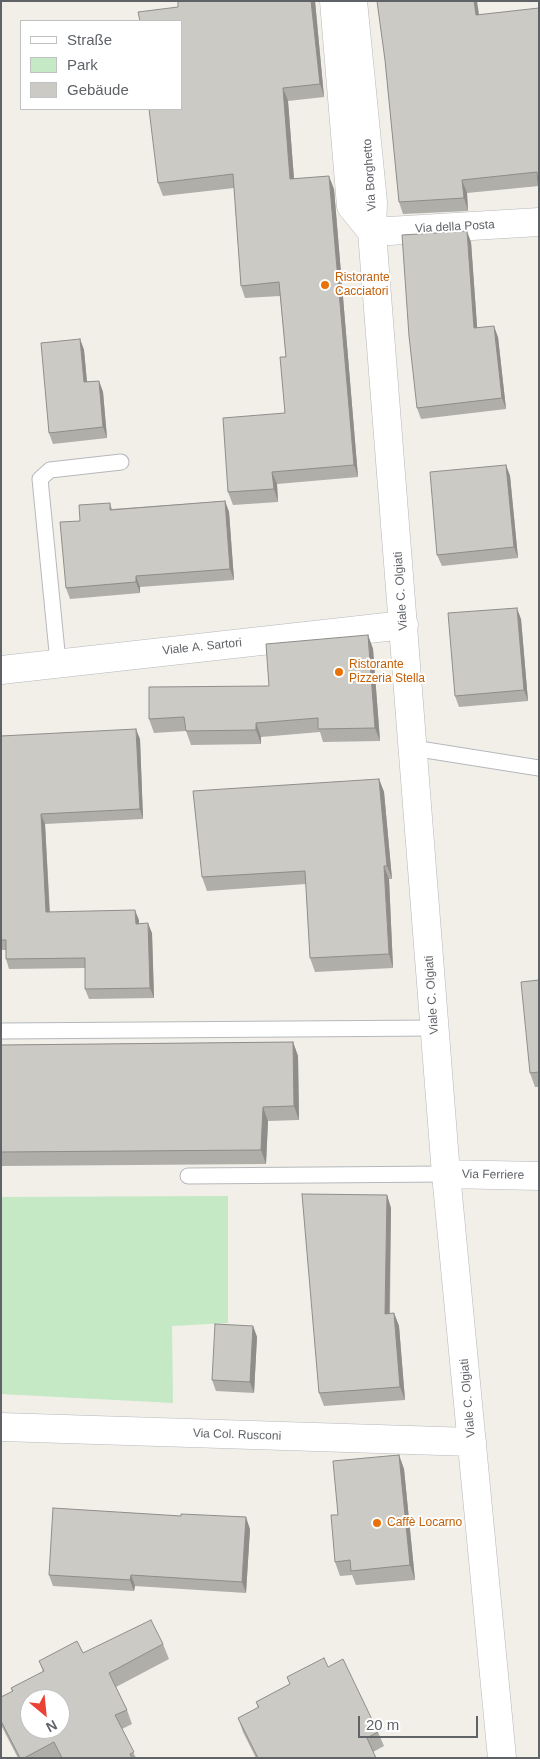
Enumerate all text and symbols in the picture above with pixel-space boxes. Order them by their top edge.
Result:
legend [20,20,182,110]
text: Straße [67,31,112,48]
text: Park [67,56,98,73]
text: Gebäude [67,81,129,98]
street label: Via Borghetto [360,138,380,212]
street label: Via della Posta [415,218,495,236]
place label: Ristorante Cacciatori [335,271,390,299]
marker: Ristorante Cacciatori [319,279,331,291]
street label: Viale C. Olgiati [391,551,411,631]
street label: Viale A. Sartori [162,636,242,658]
place label: Ristorante Pizzeria Stella [349,658,425,686]
marker: Ristorante Pizzeria Stella [333,666,345,678]
street label: Viale C. Olgiati [422,955,442,1035]
street label: Via Ferriere [462,1167,524,1183]
street label: Viale C. Olgiati [457,1358,479,1438]
street label: Via Col. Rusconi [193,1426,281,1444]
place label: Caffè Locarno [387,1516,462,1530]
marker: Caffè Locarno [371,1517,383,1529]
north arrow [20,1689,70,1739]
scale bar [360,1706,480,1738]
text: 20 m [366,1716,399,1733]
text: N [43,1717,60,1736]

